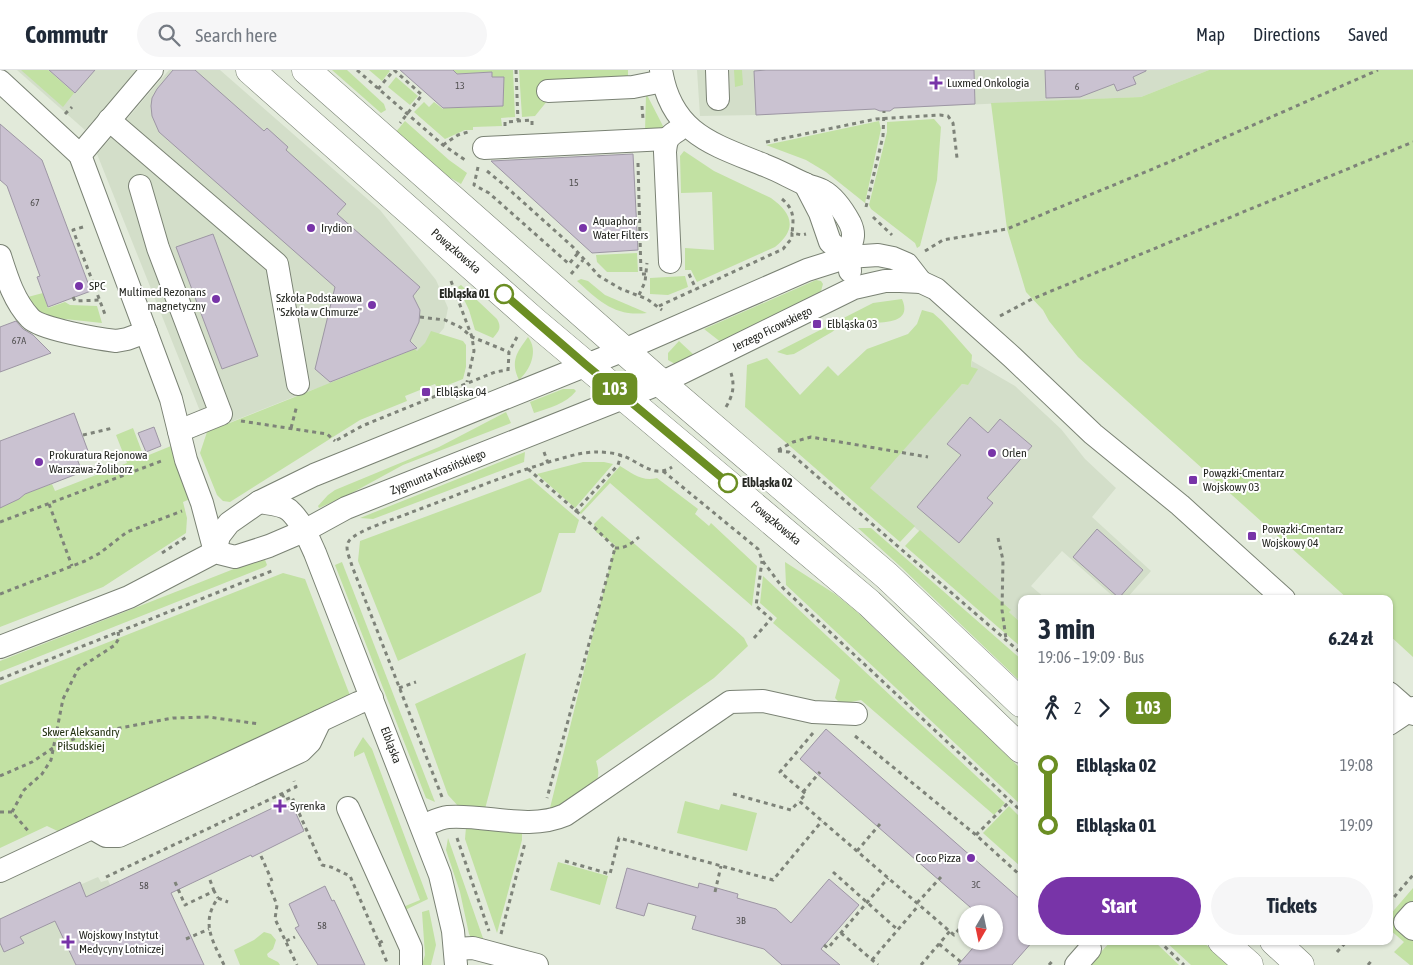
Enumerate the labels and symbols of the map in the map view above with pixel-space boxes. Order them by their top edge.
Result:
marker: Luxmed Onkologia [929,76,943,90]
place label: Luxmed Onkologia [947,76,1029,90]
house number: 13 [455,80,465,91]
house number: 6 [1075,81,1080,92]
house number: 15 [569,177,579,188]
house number: 67 [30,197,40,208]
place label: Aquaphor Water Filters [593,214,648,242]
place label: Irydion [321,221,352,235]
marker: Irydion [305,222,317,234]
marker: Aquaphor Water Filters [577,222,589,234]
street label: Powązkowska [428,226,484,276]
place label: SPC [89,279,106,293]
marker: SPC [73,280,85,292]
marker: Elbląska 01 [494,284,514,304]
place label: Multimed Rezonans magnetyczny [119,285,206,313]
place label: Elbląska 01 [439,287,490,301]
place label: Szkoła Podstawowa "Szkoła w Chmurze" [276,291,362,319]
marker: Multimed Rezonans magnetyczny [210,293,222,305]
marker: Szkoła Podstawowa "Szkoła w Chmurze" [366,299,378,311]
street label: Jerzego Ficowskiego [730,303,815,354]
place label: Elbląska 03 [827,317,878,331]
marker: Elbląska 03 [811,318,823,330]
house number: 67A [12,335,26,346]
line badge: 103 [586,373,644,405]
place label: Elbląska 04 [436,385,487,399]
marker: Elbląska 04 [420,386,432,398]
street label: Zygmunta Krasińskiego [388,446,488,498]
place label: Orlen [1002,446,1027,460]
marker: Orlen [986,447,998,459]
place label: Prokuratura Rejonowa Warszawa-Żoliborz [49,448,148,476]
marker: Prokuratura Rejonowa Warszawa-Żoliborz [33,456,45,468]
place label: Powązki-Cmentarz Wojskowy 03 [1203,466,1285,494]
marker: Elbląska 02 [718,473,738,493]
marker: Powązki-Cmentarz Wojskowy 03 [1187,474,1199,486]
place label: Elbląska 02 [742,476,793,490]
street label: Powązkowska [748,498,804,548]
place label: Powązki-Cmentarz Wojskowy 04 [1262,522,1344,550]
marker: Powązki-Cmentarz Wojskowy 04 [1246,530,1258,542]
park label: Skwer Aleksandry Piłsudskiej [42,725,120,753]
street label: Elbląska [378,725,404,765]
place label: Syrenka [290,799,326,813]
marker: Syrenka [274,800,286,812]
place label: Coco Pizza [916,851,961,865]
marker: Coco Pizza [965,852,977,864]
house number: 3C [971,879,981,890]
house number: 58 [139,880,149,891]
north arrow [958,905,1002,950]
house number: 3B [736,915,746,926]
house number: 58 [317,920,327,931]
place label: Wojskowy Instytut Medycyny Lotniczej [79,928,164,956]
marker: Wojskowy Instytut Medycyny Lotniczej [61,935,75,949]

